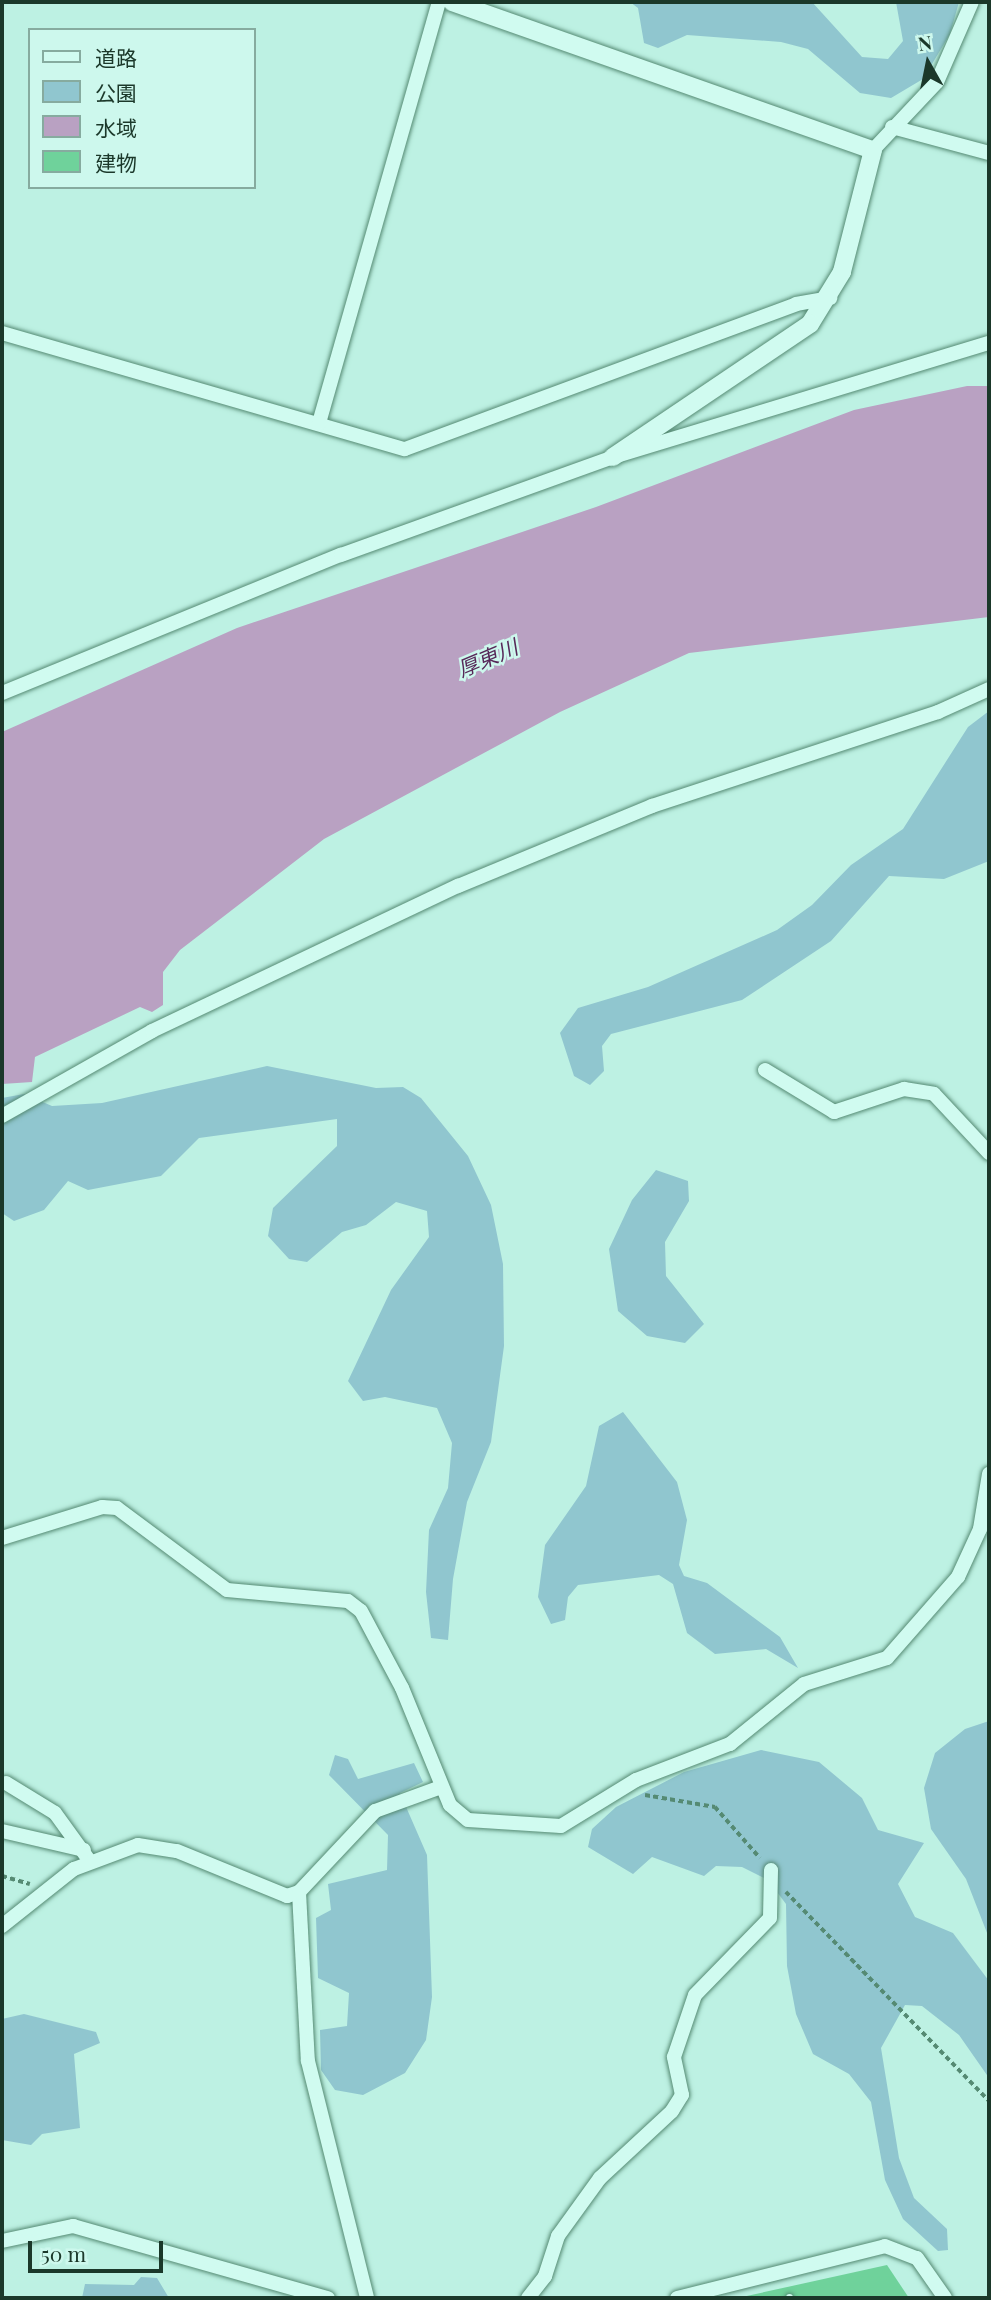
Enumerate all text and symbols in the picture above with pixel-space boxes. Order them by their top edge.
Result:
legend [28,28,256,189]
north arrow [893,28,963,98]
text: N [916,28,934,56]
text: 道路 [95,43,137,71]
text: 公園 [95,78,137,106]
text: 水域 [95,113,137,141]
text: 建物 [95,148,137,176]
water label: 厚東川 [453,633,521,681]
scale bar [32,2226,166,2270]
text: 50 m [41,2239,86,2267]

